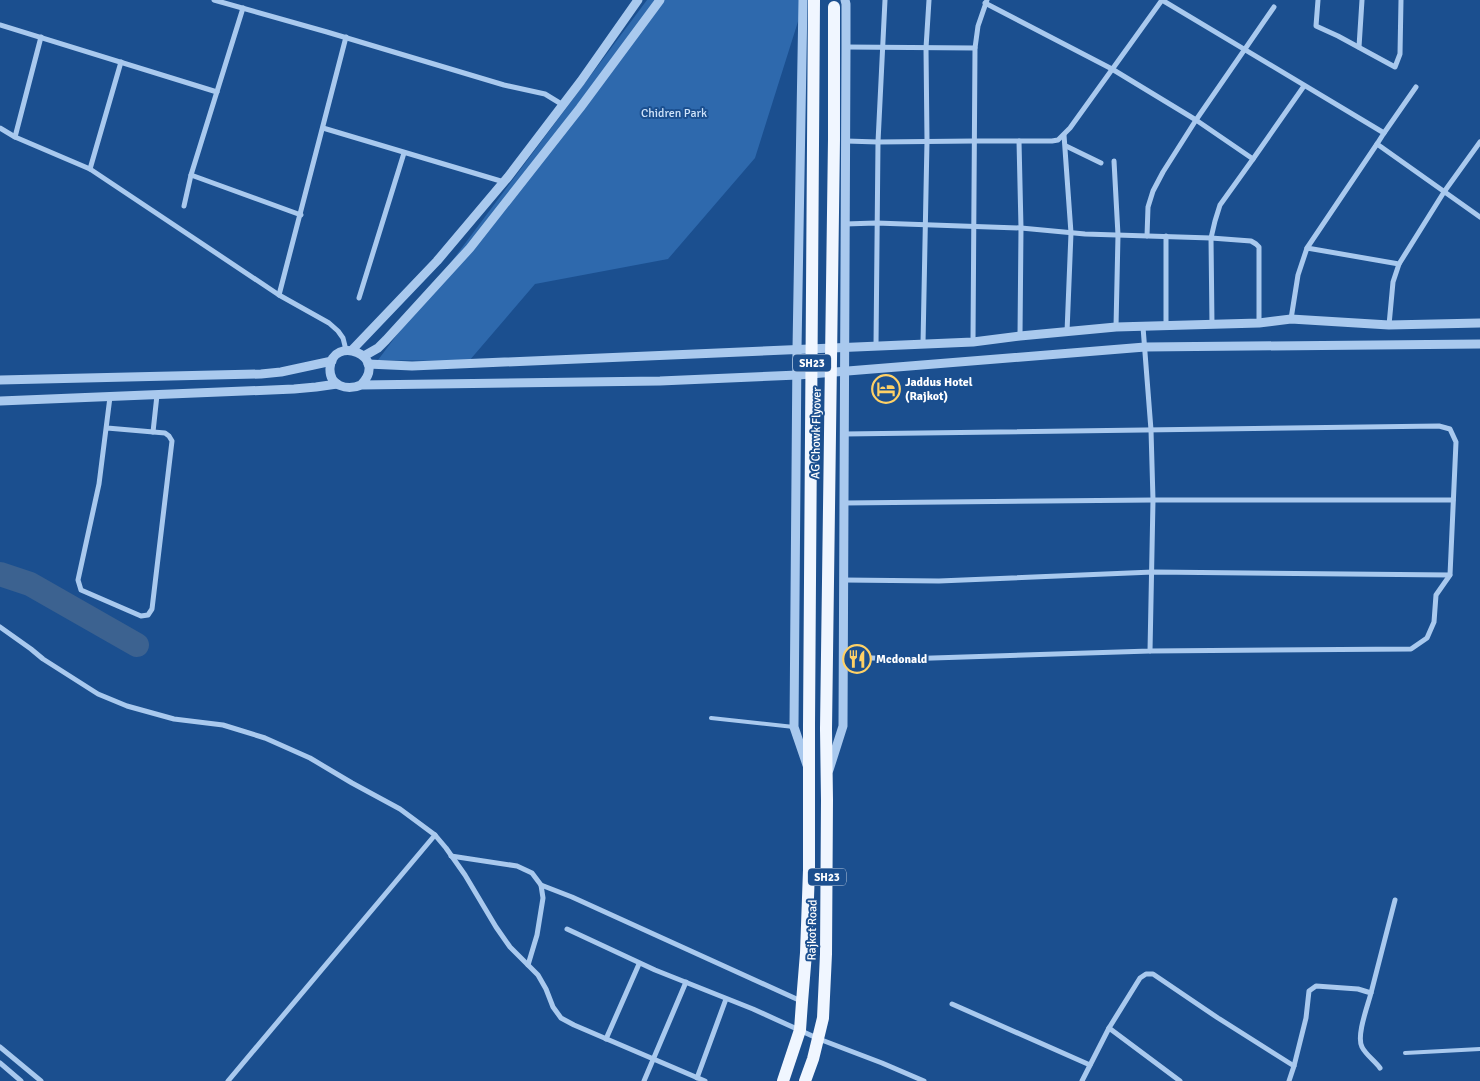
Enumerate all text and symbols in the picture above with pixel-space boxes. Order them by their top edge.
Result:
park label: Chidren Park [641,106,707,121]
road number: SH23 [793,354,831,372]
hotel icon: Jaddus Hotel (Rajkot) [871,374,901,404]
place label: Jaddus Hotel (Rajkot) [905,375,973,404]
street label: AG Chowk Flyover [808,386,825,479]
restaurant icon: Mcdonald [842,644,872,674]
place label: Mcdonald [876,652,928,667]
road number: SH23 [808,869,846,886]
street label: Rajkot Road [804,899,821,961]

